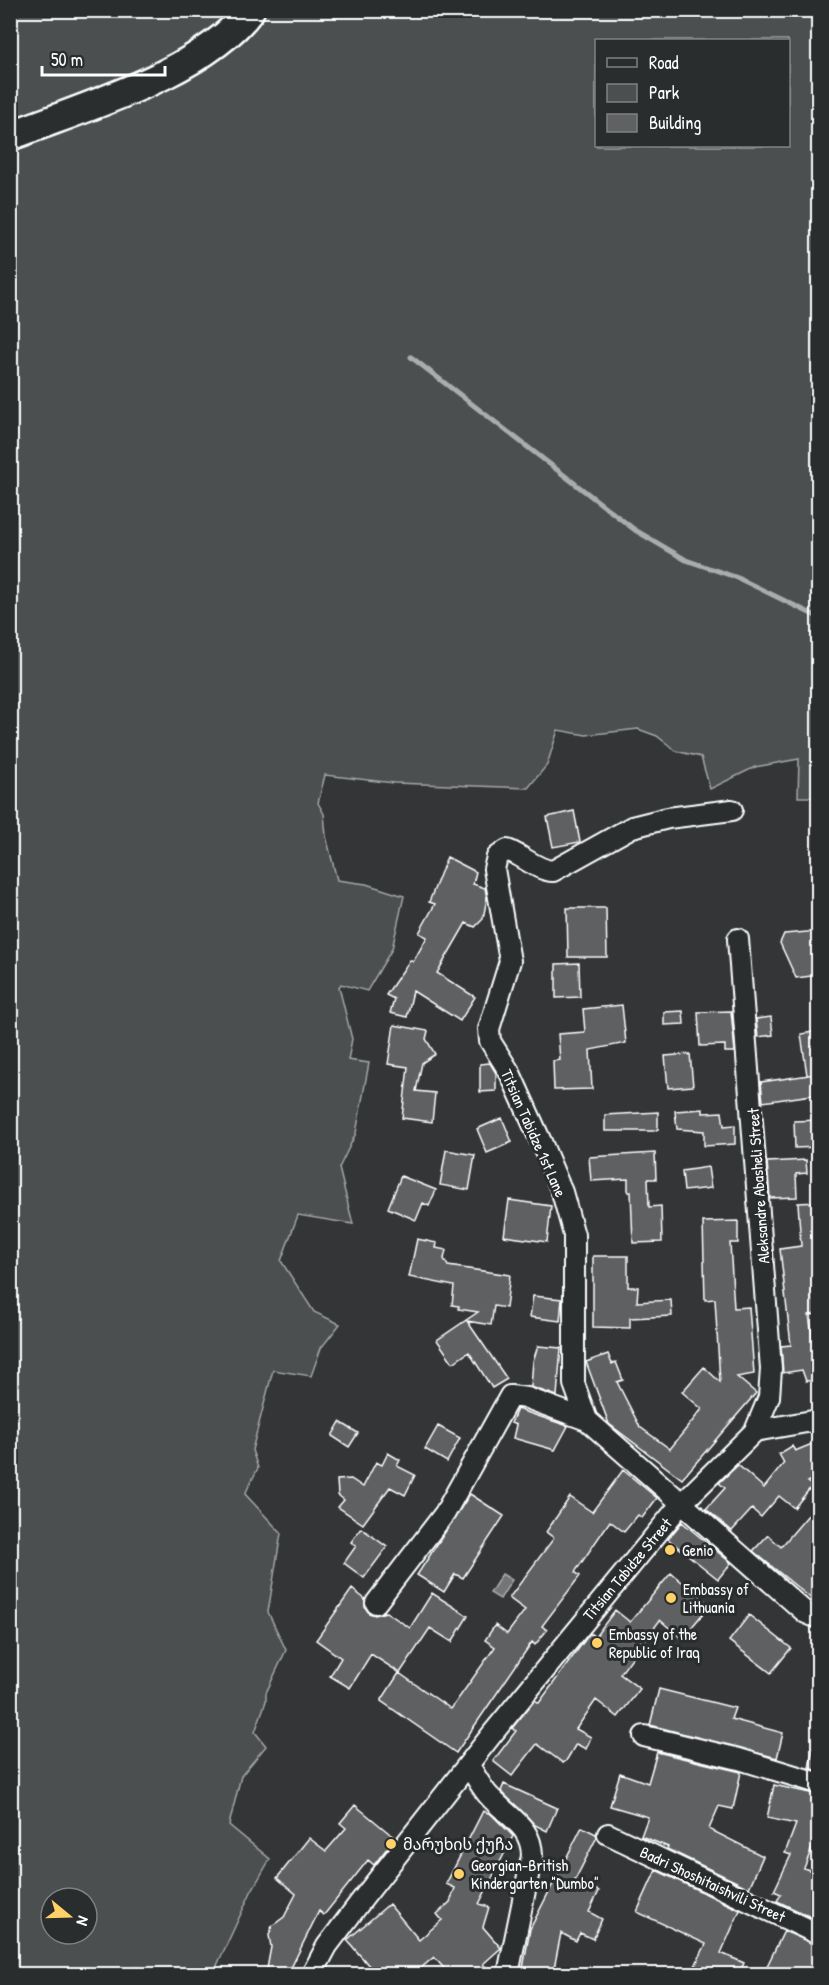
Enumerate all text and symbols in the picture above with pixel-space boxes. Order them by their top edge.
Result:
scale bar [42,39,165,77]
legend [595,39,790,147]
text: 50 m [51,47,83,72]
text: Road [649,50,679,75]
text: Park [649,80,680,105]
text: Building [649,110,701,135]
street label: Titsian Tabidze 1st Lane [496,1066,572,1201]
street label: Aleksandre Abasheli Street [742,1107,774,1265]
street label: Titsian Tabidze Street [577,1513,677,1625]
place label: Genio [682,1539,714,1561]
marker: Genio [663,1543,677,1557]
place label: Embassy of Lithuania [683,1578,749,1618]
marker: Embassy of Lithuania [664,1591,678,1605]
place label: Embassy of the Republic of Iraq [609,1623,700,1663]
marker: Embassy of the Republic of Iraq [590,1636,604,1650]
place label: მარუხის ქუჩა [403,1833,513,1855]
marker: მარუხის ქუჩა [384,1837,398,1851]
street label: Badri Shoshitaishvili Street [637,1841,790,1928]
place label: Georgian-British Kindergarten "Dumbo" [471,1854,599,1894]
marker: Georgian-British Kindergarten "Dumbo" [452,1867,466,1881]
north arrow [39,1886,99,1946]
text: N [71,1913,95,1929]

